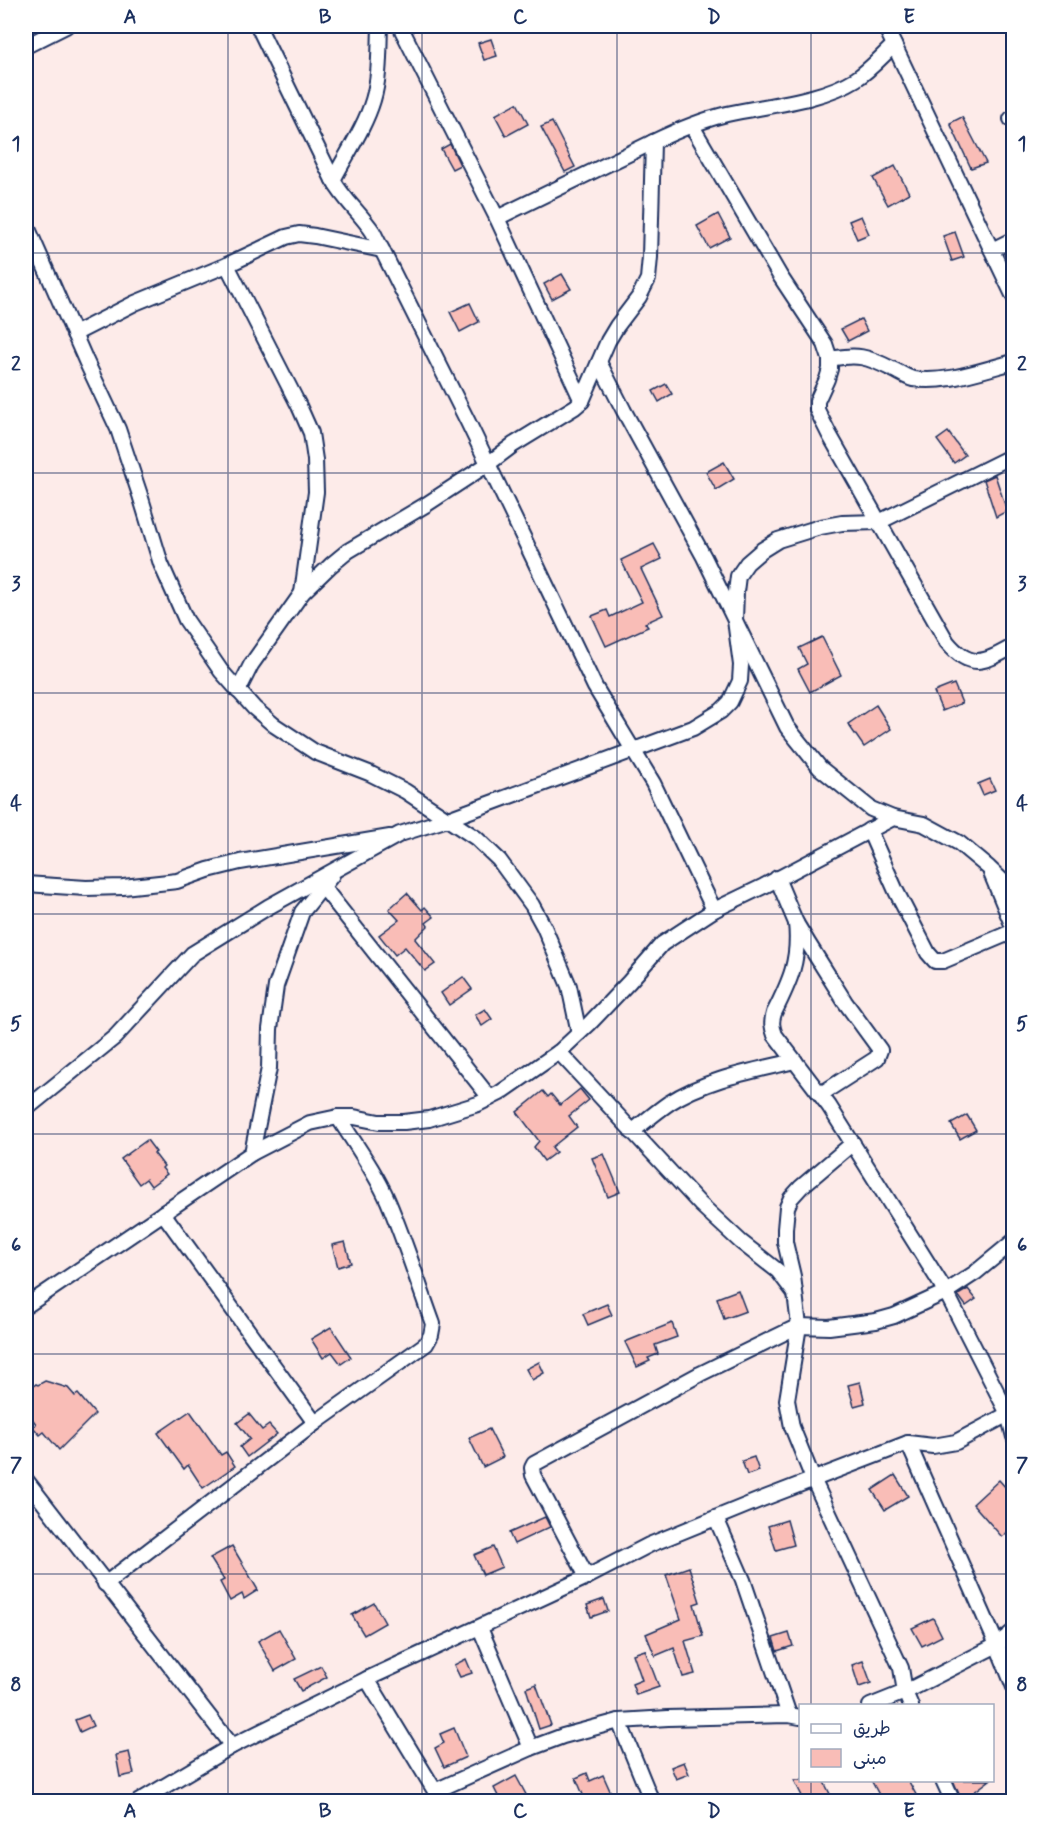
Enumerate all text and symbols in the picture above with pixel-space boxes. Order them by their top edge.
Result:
text: A [123,4,137,31]
text: B [319,4,332,31]
text: C [513,4,528,31]
text: D [707,4,721,31]
text: E [903,4,915,31]
text: 1 [12,131,20,158]
text: 1 [1018,131,1026,158]
text: 2 [11,351,21,378]
text: 2 [1017,351,1027,378]
text: 3 [11,571,21,598]
text: 3 [1017,571,1027,598]
text: 4 [10,791,22,818]
text: 4 [1016,791,1028,818]
text: 5 [10,1011,22,1038]
text: 5 [1016,1011,1028,1038]
text: 6 [11,1232,21,1259]
text: 6 [1017,1232,1027,1259]
text: 7 [10,1452,22,1479]
text: 7 [1016,1452,1028,1479]
text: 8 [10,1672,22,1699]
text: 8 [1016,1672,1028,1699]
legend [799,1704,994,1782]
text: طريق [853,1717,891,1741]
text: مبنى [853,1747,887,1771]
text: A [123,1798,137,1825]
text: B [319,1798,332,1825]
text: C [513,1798,528,1825]
text: D [707,1798,721,1825]
text: E [903,1798,915,1825]

